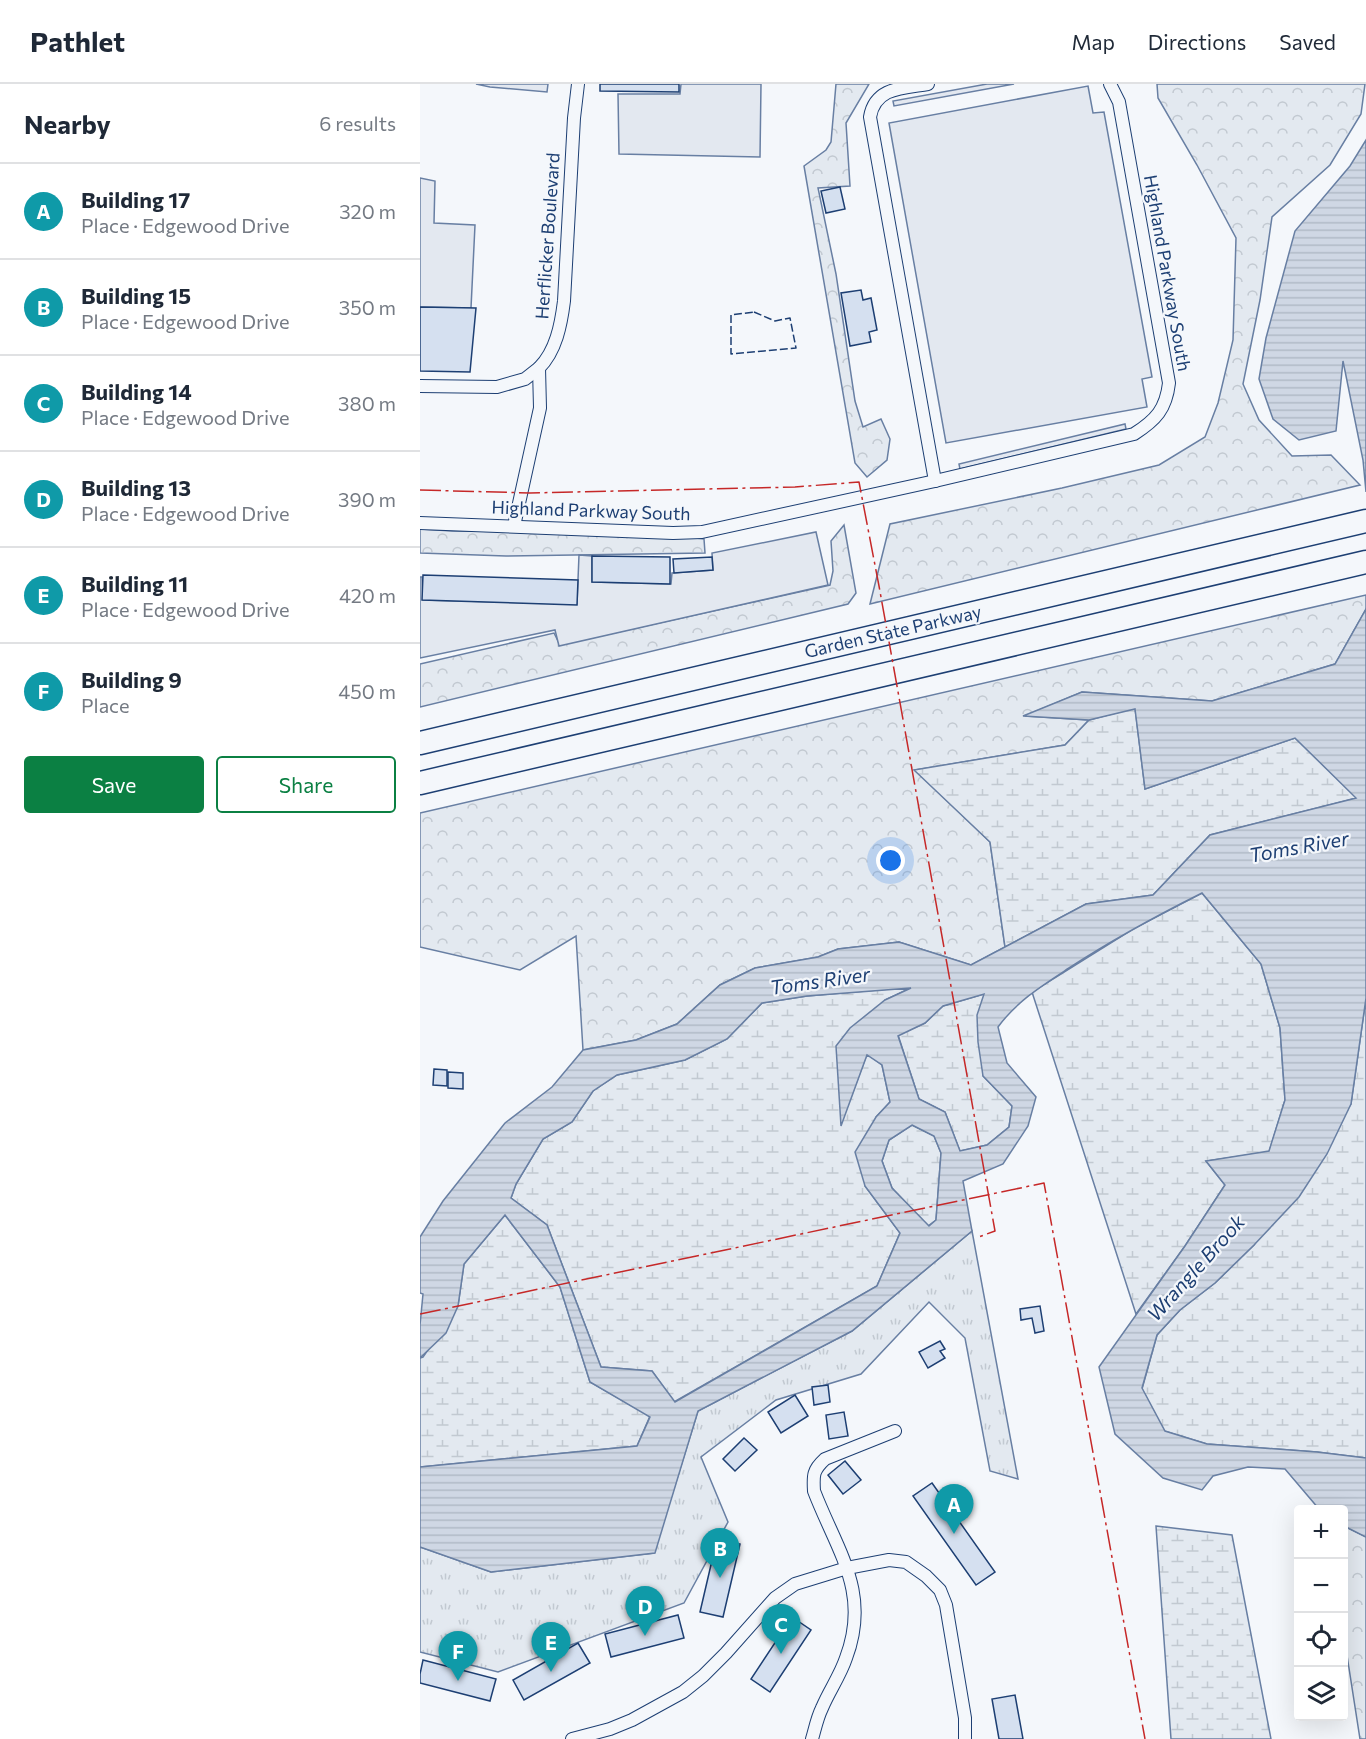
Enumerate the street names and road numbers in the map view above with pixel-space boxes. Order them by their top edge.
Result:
street label: Herflicker Boulevard [530,152,564,320]
street label: Highland Parkway South [1140,173,1196,373]
street label: Highland Parkway South [491,496,691,524]
street label: Garden State Parkway [802,600,983,662]

